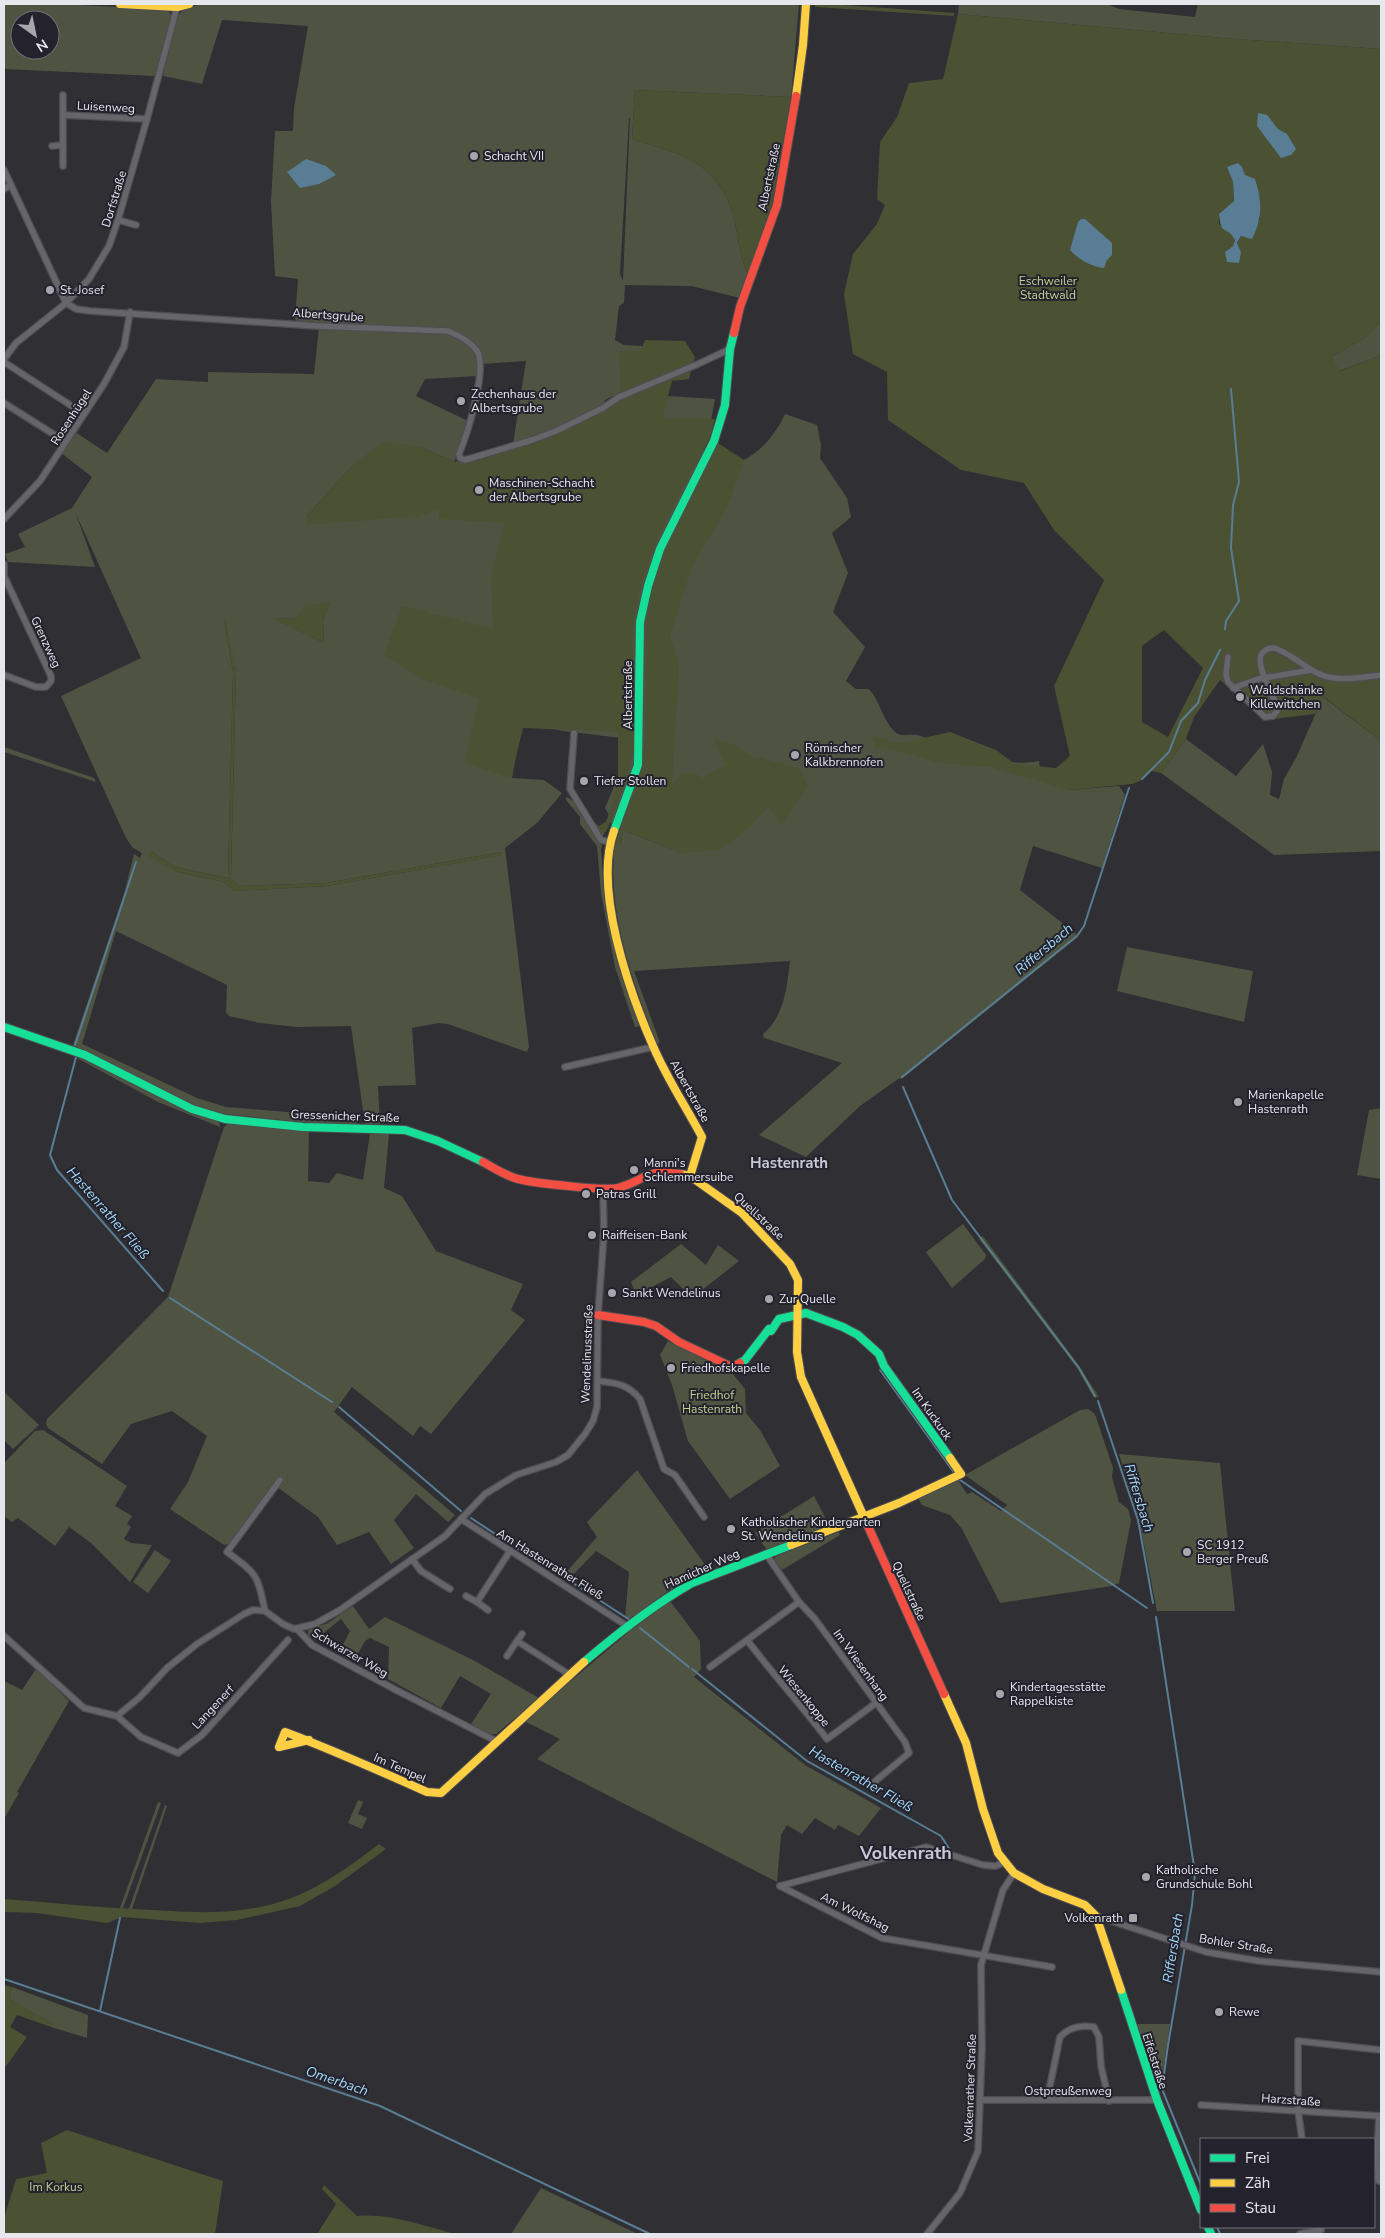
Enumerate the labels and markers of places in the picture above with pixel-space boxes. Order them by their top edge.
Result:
place label: Schacht VII [484,148,544,164]
marker: Schacht VII [468,150,480,162]
place label: St. Josef [60,282,105,298]
marker: St. Josef [44,284,56,296]
place label: Zechenhaus der Albertsgrube [471,386,557,416]
marker: Zechenhaus der Albertsgrube [455,395,467,407]
place label: Maschinen-Schacht der Albertsgrube [489,475,595,505]
marker: Maschinen-Schacht der Albertsgrube [473,484,485,496]
place label: Waldschänke Killewittchen [1250,682,1323,712]
marker: Waldschänke Killewittchen [1234,691,1246,703]
place label: Römischer Kalkbrennofen [805,740,883,770]
marker: Römischer Kalkbrennofen [789,749,801,761]
place label: Tiefer Stollen [594,773,666,789]
marker: Tiefer Stollen [578,775,590,787]
place label: Marienkapelle Hastenrath [1248,1087,1324,1117]
marker: Marienkapelle Hastenrath [1232,1096,1244,1108]
place label: Manni's Schlemmersuibe [644,1155,733,1185]
marker: Manni's Schlemmersuibe [628,1164,640,1176]
place label: Patras Grill [596,1186,657,1202]
marker: Patras Grill [580,1188,592,1200]
place label: Raiffeisen-Bank [602,1227,688,1243]
marker: Raiffeisen-Bank [586,1229,598,1241]
place label: Sankt Wendelinus [622,1285,721,1301]
marker: Sankt Wendelinus [606,1287,618,1299]
place label: Zur Quelle [779,1291,836,1307]
marker: Zur Quelle [763,1293,775,1305]
place label: Friedhofskapelle [681,1360,770,1376]
marker: Friedhofskapelle [665,1362,677,1374]
place label: Katholischer Kindergarten St. Wendelinus [741,1514,881,1544]
marker: Katholischer Kindergarten St. Wendelinus [725,1523,737,1535]
place label: SC 1912 Berger Preuß [1197,1537,1269,1567]
marker: SC 1912 Berger Preuß [1181,1546,1193,1558]
place label: Kindertagesstätte Rappelkiste [1010,1679,1106,1709]
marker: Kindertagesstätte Rappelkiste [994,1688,1006,1700]
place label: Katholische Grundschule Bohl [1156,1862,1253,1892]
marker: Katholische Grundschule Bohl [1140,1871,1152,1883]
place label: Volkenrath [1064,1910,1123,1926]
marker: Volkenrath [1127,1912,1139,1924]
place label: Rewe [1229,2004,1260,2020]
marker: Rewe [1213,2006,1225,2018]

